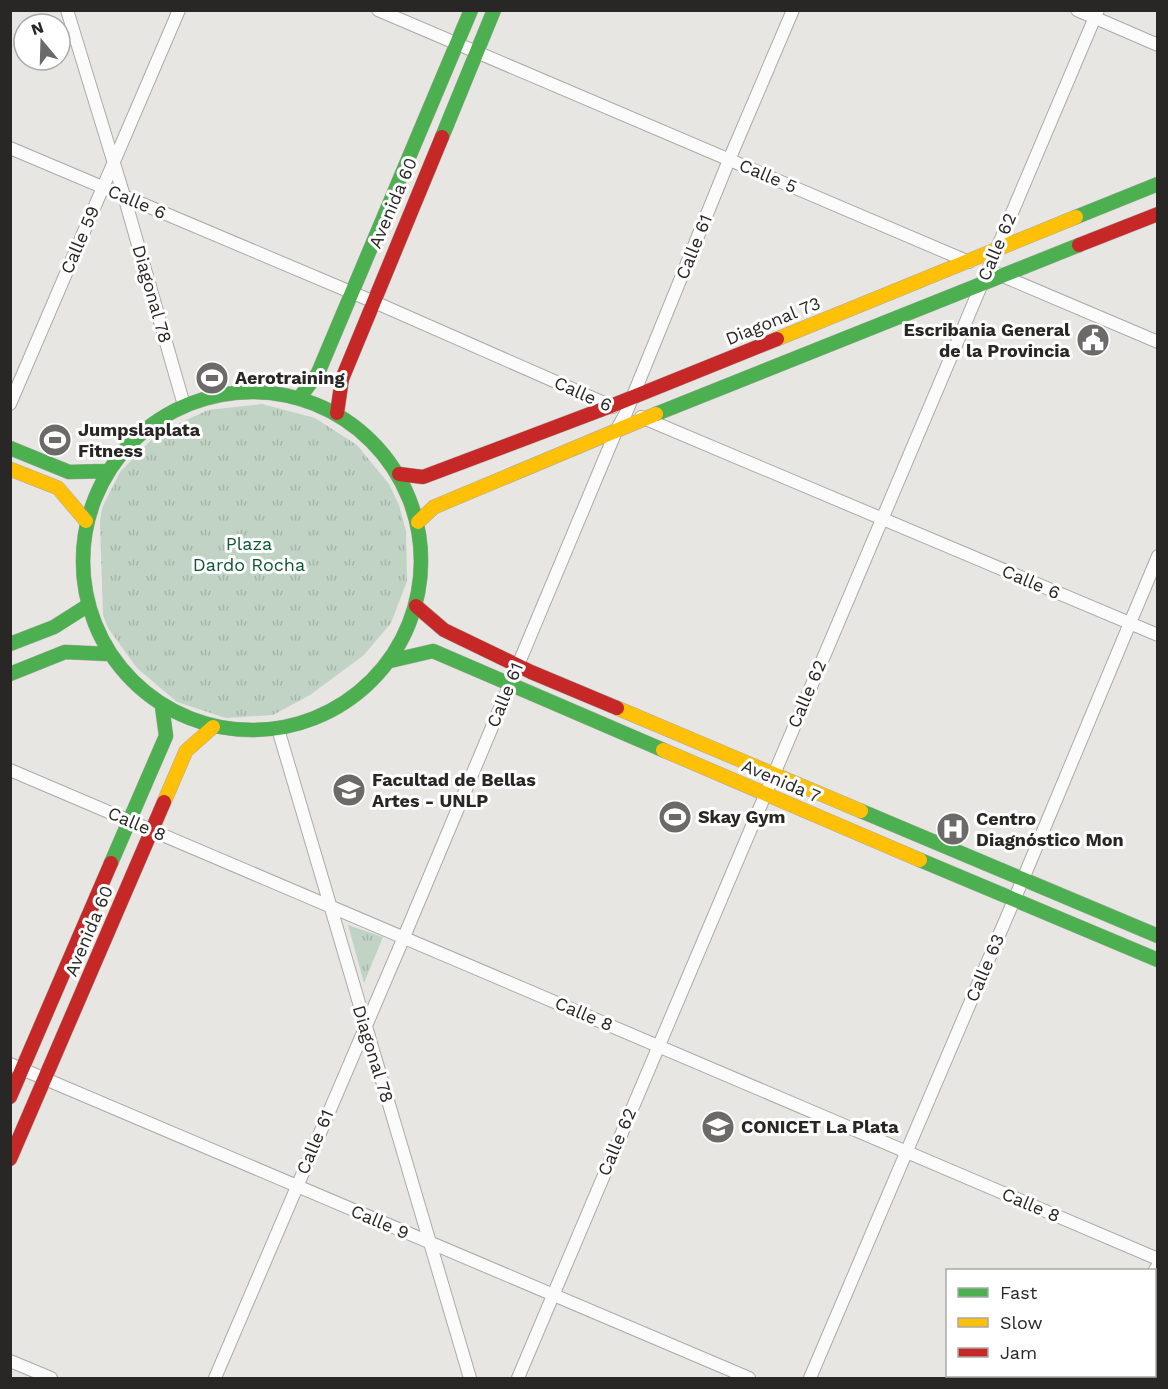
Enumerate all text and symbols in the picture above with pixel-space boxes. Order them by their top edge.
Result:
north arrow [12,12,72,72]
text: N [29,17,46,39]
street label: Avenida 60 [364,154,421,251]
street label: Calle 5 [736,154,800,197]
street label: Calle 6 [105,180,169,223]
street label: Calle 59 [56,203,103,277]
street label: Calle 62 [973,210,1020,284]
street label: Calle 61 [671,211,716,282]
street label: Diagonal 78 [129,243,176,345]
street label: Diagonal 73 [722,292,823,349]
place label: Escribania General de la Provincia [904,319,1071,361]
public building icon: Escribania General de la Provincia [1075,322,1111,358]
sports icon: Aerotraining [194,360,230,396]
place label: Aerotraining [235,367,345,388]
street label: Calle 6 [551,372,615,416]
place label: Jumpslaplata Fitness [78,419,201,461]
sports icon: Jumpslaplata Fitness [37,422,73,458]
park label: Plaza Dardo Rocha [193,533,305,575]
street label: Calle 6 [999,560,1063,603]
street label: Calle 62 [783,657,830,731]
street label: Calle 61 [482,659,527,730]
street label: Avenida 7 [739,755,824,807]
place label: Facultad de Bellas Artes - UNLP [372,769,536,811]
school or university icon: Facultad de Bellas Artes - UNLP [331,772,367,808]
sports icon: Skay Gym [657,799,693,835]
street label: Calle 8 [105,802,169,845]
place label: Skay Gym [698,806,786,827]
place label: Centro Diagnóstico Mon [976,808,1124,850]
hospital icon: Centro Diagnóstico Mon [935,811,971,847]
street label: Avenida 60 [60,882,117,979]
street label: Calle 63 [961,931,1008,1005]
street label: Calle 8 [552,992,616,1035]
street label: Diagonal 78 [349,1003,398,1105]
street label: Calle 62 [593,1105,640,1179]
street label: Calle 61 [292,1106,337,1177]
school or university icon: CONICET La Plata [700,1109,736,1145]
place label: CONICET La Plata [741,1116,899,1137]
street label: Calle 8 [999,1183,1063,1226]
street label: Calle 9 [348,1200,412,1243]
legend [946,1269,1156,1377]
text: Fast [1000,1282,1038,1303]
text: Slow [1000,1312,1043,1333]
text: Jam [1000,1342,1037,1363]

